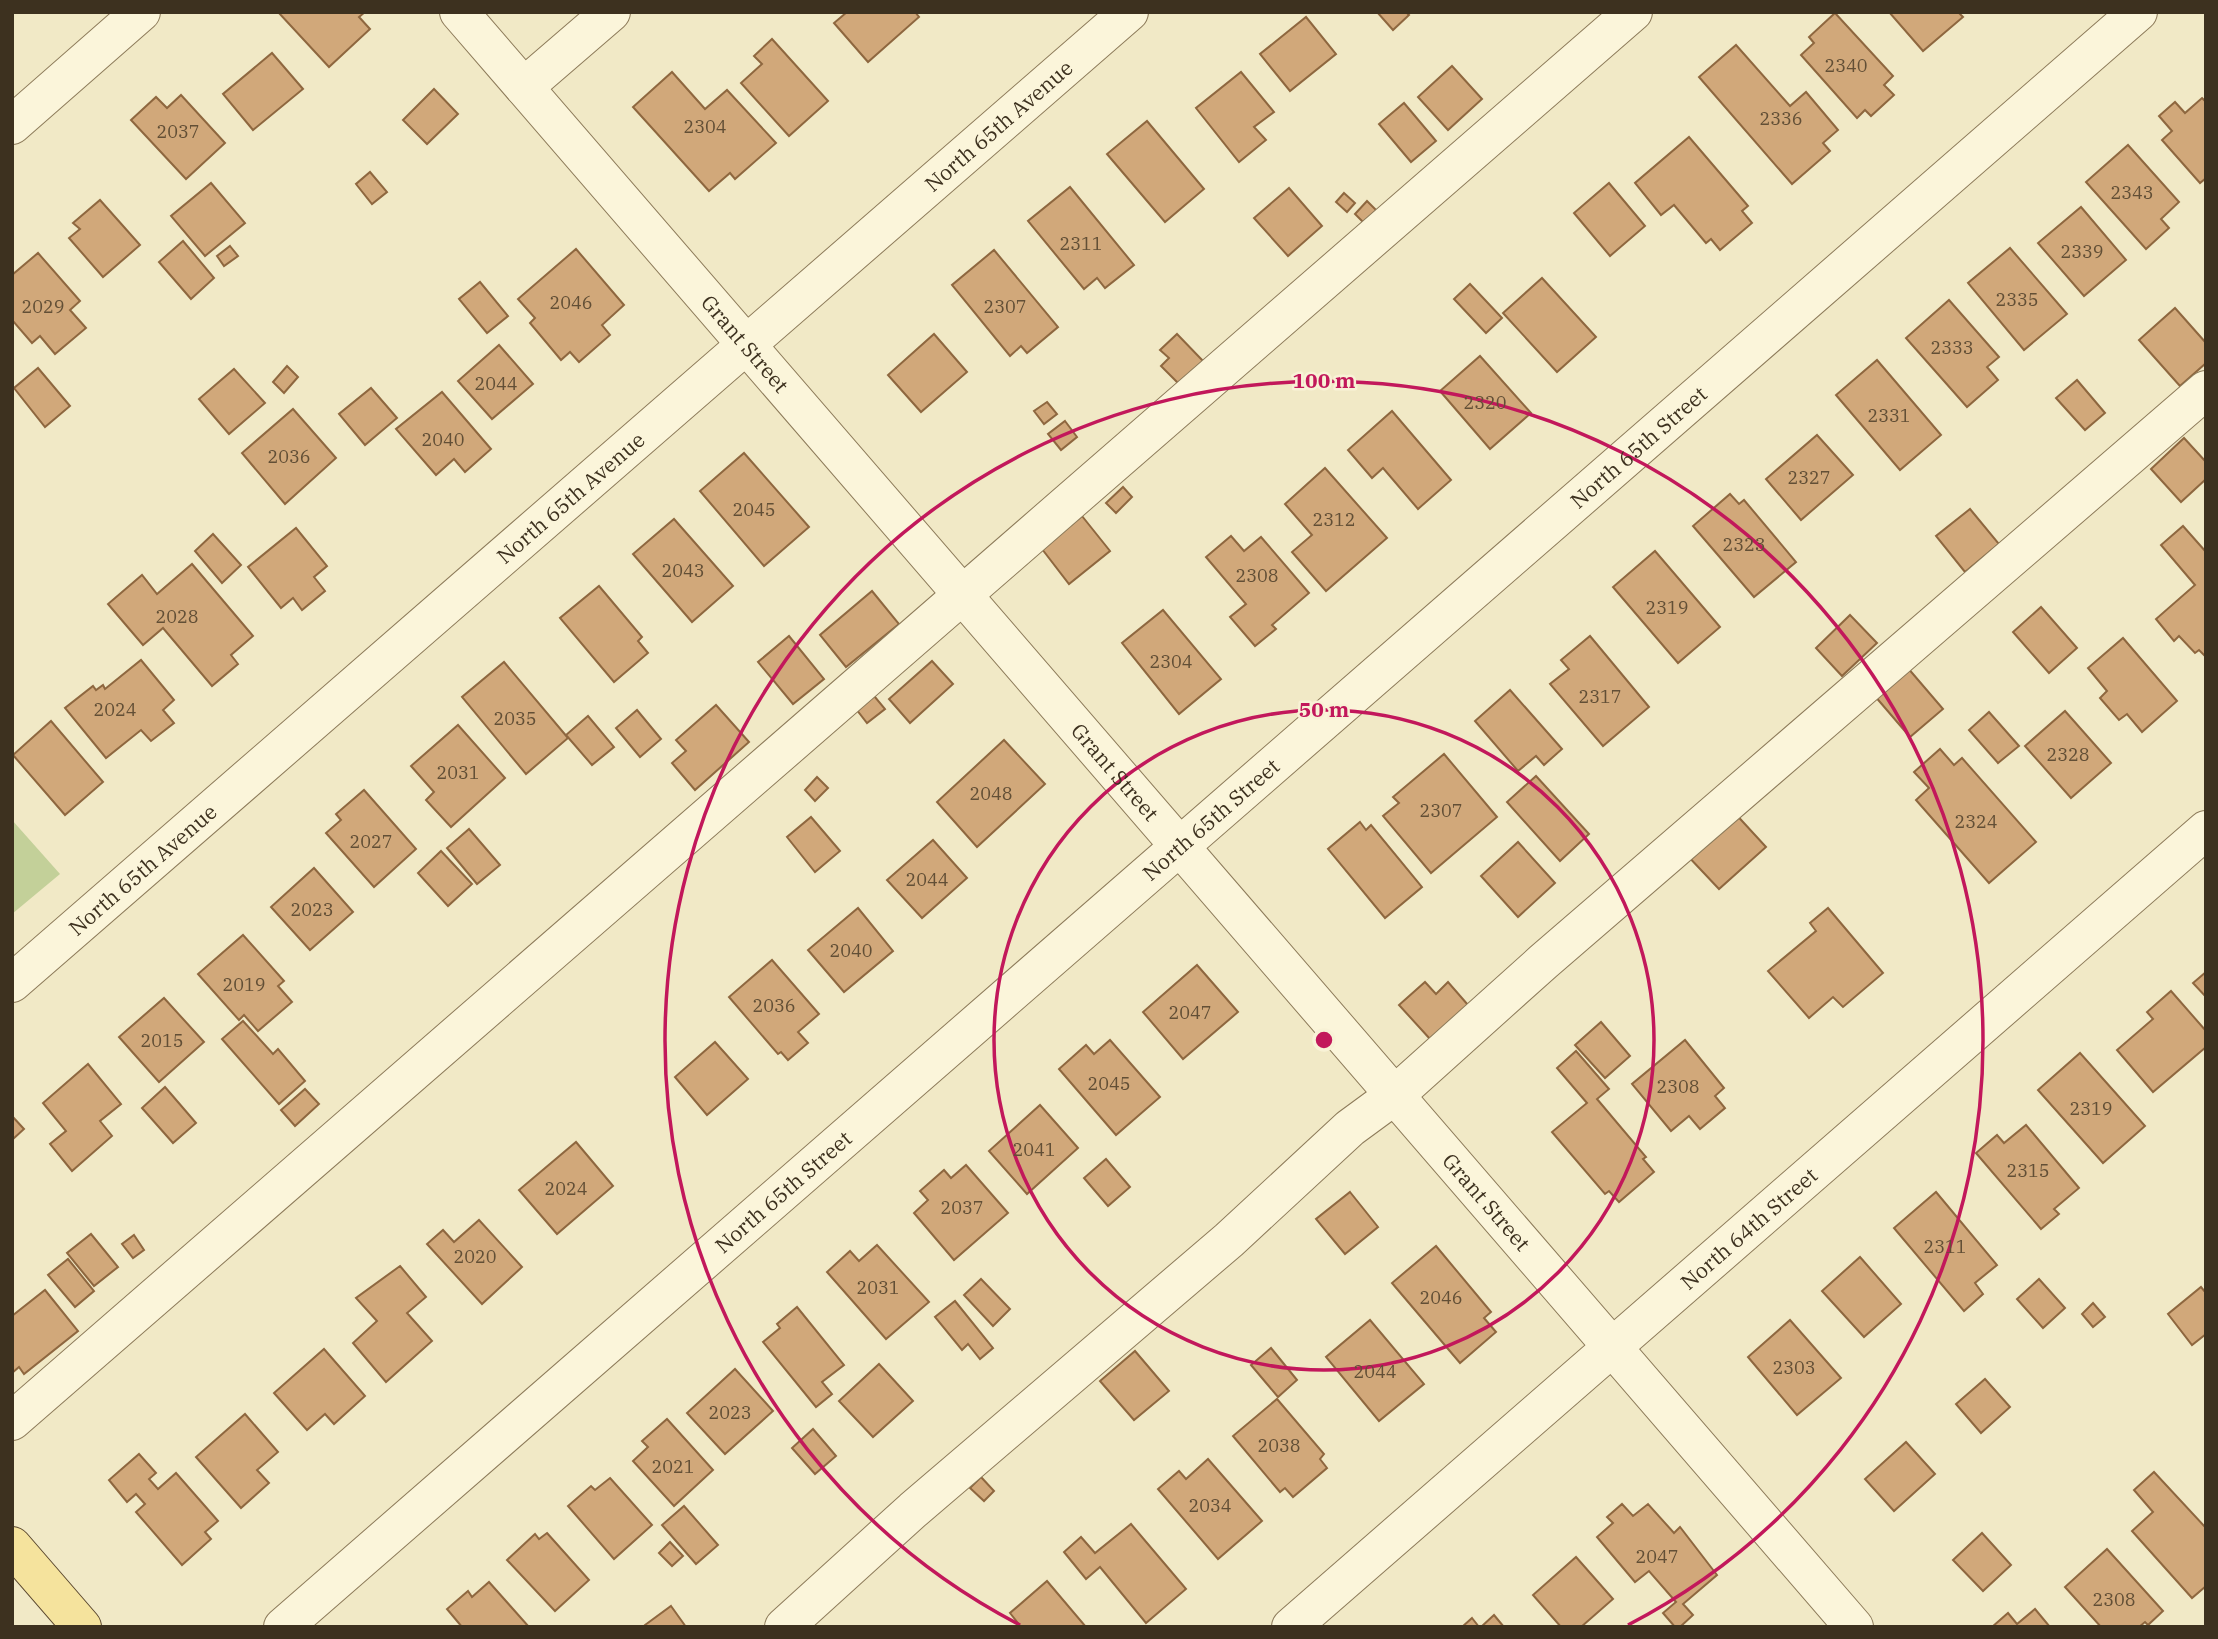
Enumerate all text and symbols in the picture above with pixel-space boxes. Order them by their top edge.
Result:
street label: North 65th Avenue [918,53,1078,198]
house number: 2340 [1824,54,1868,77]
house number: 2336 [1759,107,1803,130]
house number: 2304 [683,115,727,138]
house number: 2037 [156,120,200,143]
house number: 2343 [2110,181,2154,204]
house number: 2311 [1059,232,1103,255]
house number: 2339 [2060,240,2104,263]
house number: 2335 [1995,288,2039,311]
street label: Grant Street [695,289,795,398]
house number: 2046 [549,291,593,314]
house number: 2029 [21,295,65,318]
house number: 2307 [983,295,1027,318]
house number: 2333 [1930,336,1974,359]
text: 100 m [1292,366,1356,394]
house number: 2044 [474,372,518,395]
street label: North 65th Street [1564,380,1713,514]
house number: 2320 [1463,391,1507,414]
house number: 2331 [1867,404,1911,427]
street label: North 65th Avenue [491,425,650,570]
house number: 2040 [421,428,465,451]
house number: 2036 [267,445,311,468]
house number: 2327 [1787,466,1831,489]
house number: 2045 [732,498,776,521]
house number: 2312 [1312,508,1356,531]
house number: 2323 [1722,533,1766,556]
house number: 2043 [661,559,705,582]
house number: 2308 [1235,564,1279,587]
house number: 2319 [1645,596,1689,619]
house number: 2028 [155,605,199,628]
house number: 2304 [1149,650,1193,673]
house number: 2317 [1578,685,1622,708]
text: 50 m [1299,695,1349,723]
house number: 2024 [93,698,137,721]
house number: 2035 [493,707,537,730]
street label: Grant Street [1065,717,1165,827]
house number: 2328 [2046,743,2090,766]
street label: North 65th Street [1136,752,1285,887]
house number: 2031 [436,761,480,784]
house number: 2048 [969,782,1013,805]
street label: North 65th Avenue [63,797,223,942]
house number: 2307 [1419,799,1463,822]
house number: 2324 [1954,810,1998,833]
house number: 2027 [349,830,393,853]
house number: 2044 [905,868,949,891]
house number: 2023 [290,898,334,921]
house number: 2040 [829,939,873,962]
house number: 2019 [222,973,266,996]
house number: 2036 [752,994,796,1017]
house number: 2047 [1168,1001,1212,1024]
centre of rings [1312,1028,1336,1052]
house number: 2015 [140,1029,184,1052]
house number: 2045 [1087,1072,1131,1095]
house number: 2308 [1656,1075,1700,1098]
house number: 2319 [2069,1097,2113,1120]
street label: North 65th Street [709,1124,857,1259]
house number: 2041 [1012,1138,1056,1161]
street label: Grant Street [1437,1147,1537,1256]
house number: 2315 [2006,1159,2050,1182]
street label: North 64th Street [1674,1161,1823,1296]
house number: 2024 [544,1177,588,1200]
house number: 2037 [940,1196,984,1219]
house number: 2311 [1923,1235,1967,1258]
house number: 2020 [453,1245,497,1268]
house number: 2031 [856,1276,900,1299]
house number: 2046 [1419,1286,1463,1309]
house number: 2303 [1772,1356,1816,1379]
house number: 2044 [1353,1360,1397,1383]
house number: 2023 [708,1401,752,1424]
house number: 2038 [1257,1434,1301,1457]
house number: 2021 [651,1455,695,1478]
house number: 2034 [1188,1494,1232,1517]
house number: 2047 [1635,1545,1679,1568]
house number: 2308 [2092,1588,2136,1611]

